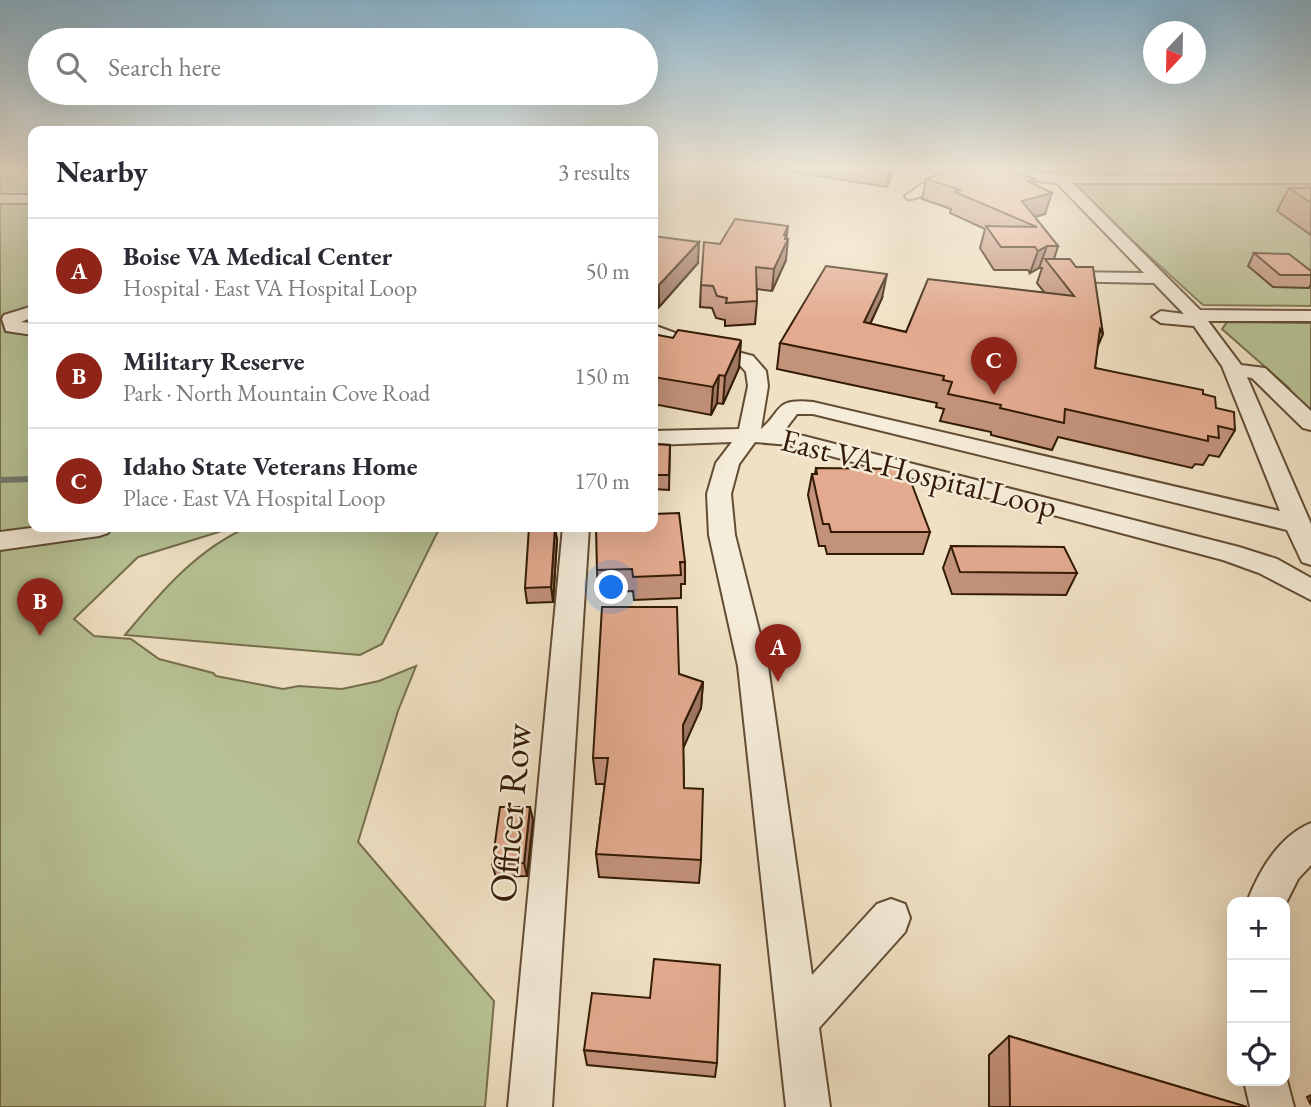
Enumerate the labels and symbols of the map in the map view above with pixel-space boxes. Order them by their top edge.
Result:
north arrow [1143,21,1206,84]
pin: C [971,337,1017,395]
street label: East VA Hospital Loop [777,418,1061,528]
your location [594,570,628,604]
pin: B [17,578,63,636]
pin: A [755,624,801,682]
street label: Officer Row [477,720,542,905]

